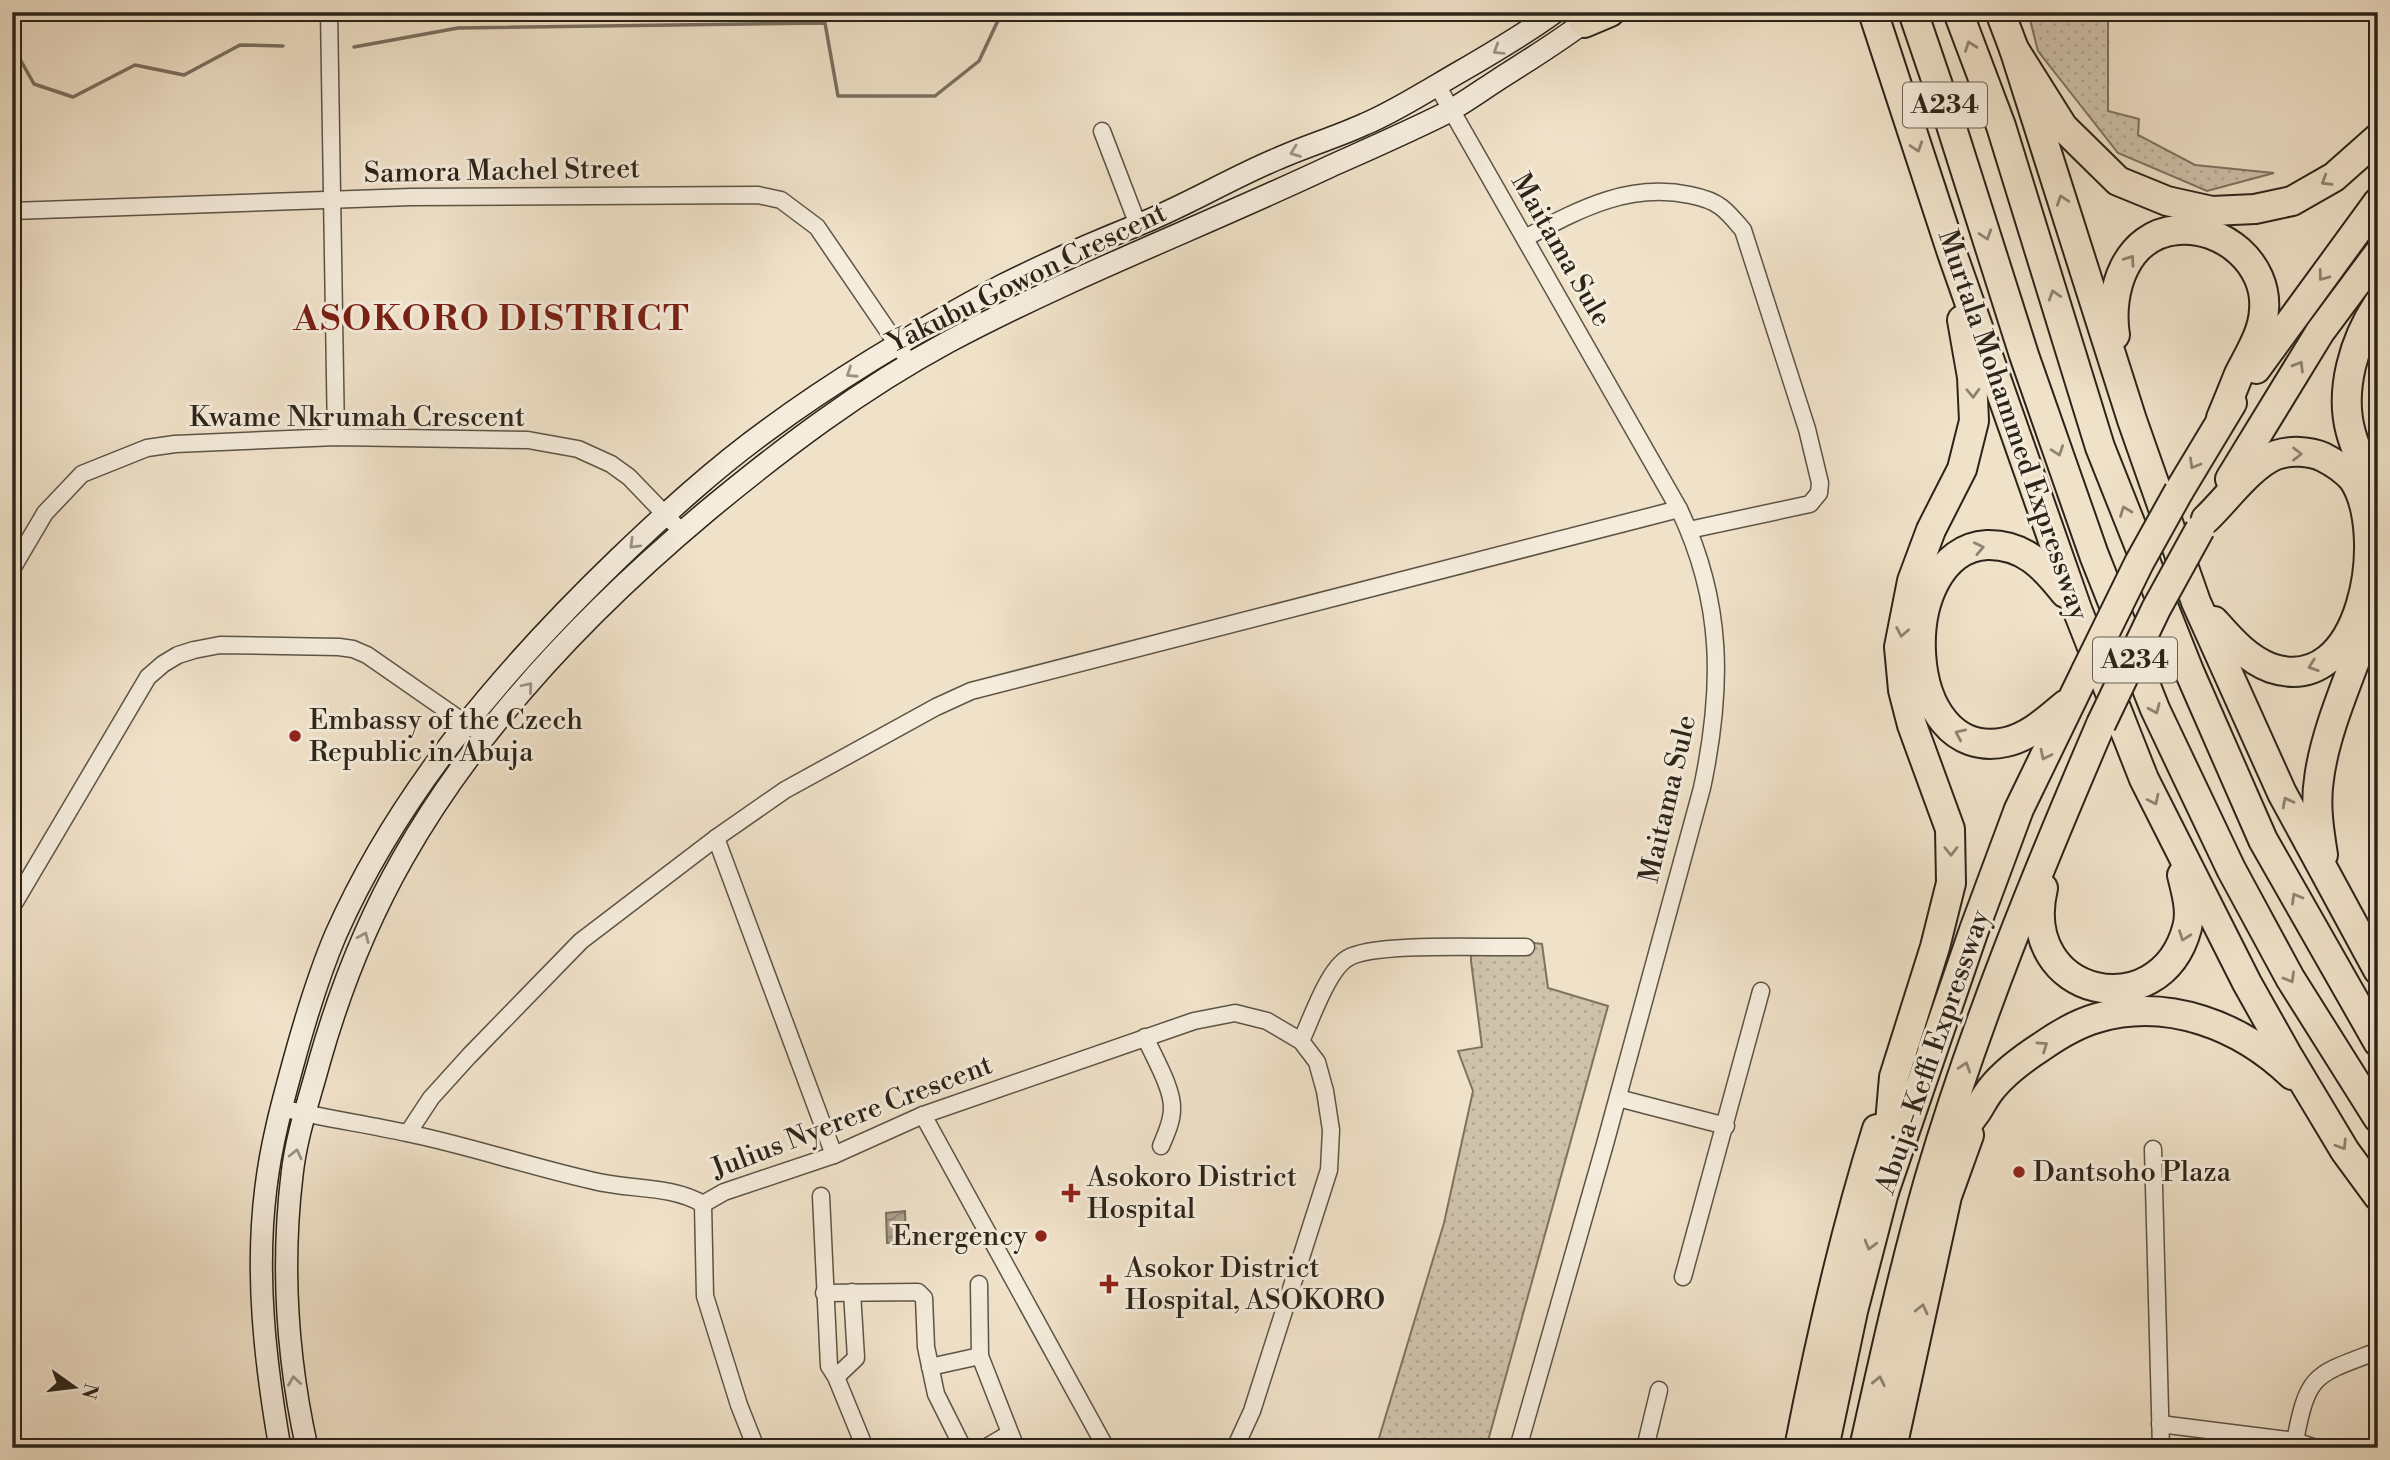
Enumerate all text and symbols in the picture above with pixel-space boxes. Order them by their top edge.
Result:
one-way arrow [1493,41,1506,54]
one-way arrow [1964,41,1978,53]
road number: A234 [1903,82,1987,128]
one-way arrow [1909,141,1924,153]
one-way arrow [1290,143,1302,157]
street label: Samora Machel Street [364,151,640,191]
street label: Maitama Sule [1503,167,1619,333]
one-way arrow [2320,173,2333,186]
one-way arrow [2056,194,2070,206]
street label: Yakubu Gowon Crescent [880,195,1172,362]
street label: Murtala Mohammed Expressway [1930,225,2096,625]
one-way arrow [1978,228,1992,240]
one-way arrow [2122,255,2134,268]
one-way arrow [2318,269,2331,281]
one-way arrow [2047,289,2062,301]
district label: ASOKORO DISTRICT [292,298,691,341]
one-way arrow [2291,361,2304,374]
one-way arrow [846,365,859,377]
one-way arrow [1965,389,1981,399]
street label: Kwame Nkrumah Crescent [189,400,525,435]
one-way arrow [2049,444,2063,456]
one-way arrow [2292,446,2303,462]
one-way arrow [2190,457,2203,470]
one-way arrow [2119,505,2133,517]
one-way arrow [629,535,642,548]
one-way arrow [1973,541,1985,556]
one-way arrow [1895,626,1910,638]
road number: A234 [2093,638,2177,682]
one-way arrow [2307,658,2319,672]
one-way arrow [520,682,532,695]
one-way arrow [2147,702,2161,714]
place label: Embassy of the Czech Republic in Abuja [309,703,583,770]
street label: Maitama Sule [1632,712,1704,886]
marker: Embassy of the Czech Republic in Abuja [287,728,303,744]
one-way arrow [1955,728,1967,742]
one-way arrow [2040,748,2054,760]
one-way arrow [2146,793,2160,805]
one-way arrow [2282,797,2295,809]
one-way arrow [1943,846,1958,857]
one-way arrow [2291,892,2304,905]
street label: Abuja-Keffi Expressway [1868,905,1998,1200]
one-way arrow [2178,929,2192,941]
one-way arrow [356,932,370,945]
one-way arrow [2282,971,2295,983]
one-way arrow [2035,1041,2048,1054]
street label: Julius Nyerere Crescent [706,1047,997,1187]
one-way arrow [1957,1062,1971,1074]
one-way arrow [2333,1137,2346,1150]
one-way arrow [288,1148,302,1160]
place label: Dantsoho Plaza [2033,1155,2232,1190]
place label: Asokoro District Hospital [1086,1160,1297,1227]
marker: Dantsoho Plaza [2011,1164,2027,1180]
marker: Asokoro District Hospital [1061,1183,1081,1203]
place label: Energency [892,1219,1027,1254]
marker: Energency [1033,1228,1049,1244]
one-way arrow [1864,1239,1878,1251]
place label: Asokor District Hospital, ASOKORO [1124,1251,1385,1318]
marker: Asokor District Hospital, ASOKORO [1099,1274,1119,1294]
one-way arrow [1914,1303,1928,1315]
north arrow [38,1352,108,1422]
one-way arrow [287,1375,302,1387]
one-way arrow [1870,1375,1885,1387]
text: N [76,1381,103,1401]

